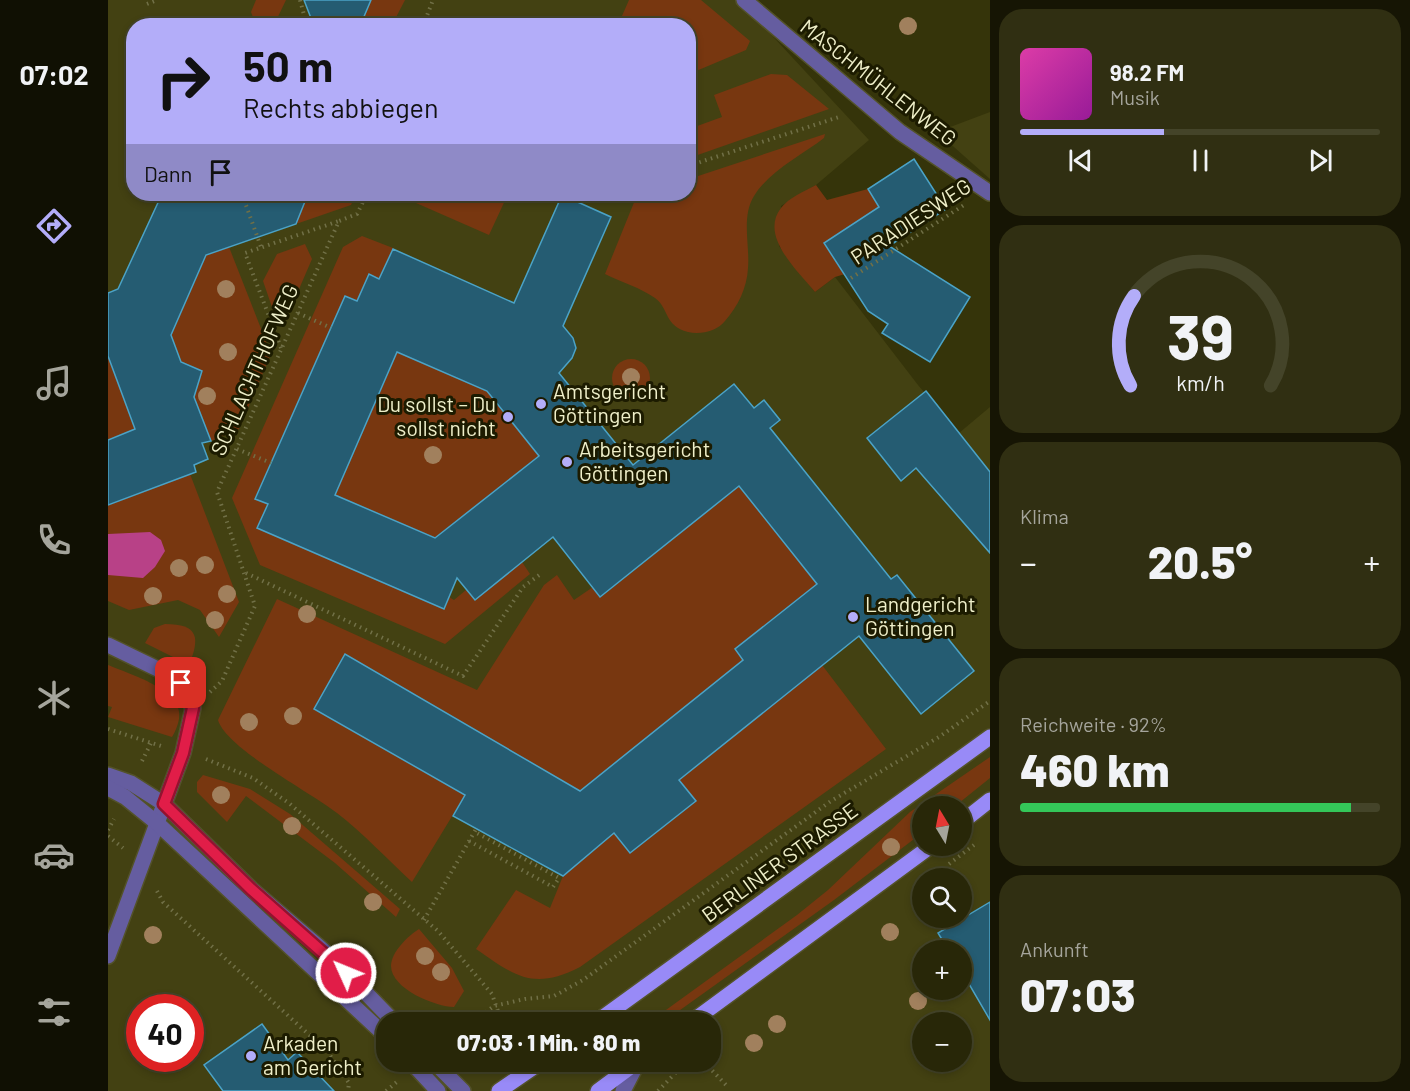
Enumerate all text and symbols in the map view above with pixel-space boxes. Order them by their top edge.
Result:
street label: MASCHMÜHLENWEG [796,13,962,150]
text: 50 m [243,40,333,90]
icon: right [144,42,222,120]
text: 07:02 [19,58,89,90]
text: 98.2 FM [1110,59,1184,85]
text: Musik [1110,85,1160,109]
text: Rechts abbiegen [243,91,439,123]
icon: previous [1064,144,1097,177]
icon: pause [1184,144,1217,177]
icon: next [1304,144,1337,177]
icon: arrive [204,156,237,189]
text: Dann [144,160,192,186]
street label: PARADIESWEG [846,173,975,269]
icon: directions [33,205,75,247]
street label: SCHLACHTHOFWEG [205,280,303,459]
text: 39 [1167,298,1233,372]
icon: music [33,362,75,404]
text: km/h [1176,371,1224,396]
place label: Amtsgericht Göttingen [553,378,666,427]
place label: Du sollst – Du sollst nicht [377,391,496,440]
marker: Amtsgericht Göttingen [534,397,548,411]
marker: Du sollst – Du sollst nicht [501,410,515,424]
place label: Arbeitsgericht Göttingen [579,436,710,485]
marker: Arbeitsgericht Göttingen [560,455,574,469]
text: Klima [1020,504,1069,528]
icon: phone [33,519,75,561]
text: 20.5° [1148,534,1252,588]
text: − [1020,542,1037,582]
text: + [1364,542,1380,582]
place label: Landgericht Göttingen [865,591,976,640]
marker: Landgericht Göttingen [846,610,860,624]
pin [155,657,206,708]
icon: arrive [164,666,197,699]
icon: climate [33,677,75,719]
text: Reichweite · 92% [1020,712,1167,736]
text: 460 km [1020,742,1170,796]
north arrow [912,796,972,856]
map controls [912,796,972,1072]
street label: BERLINER STRASSE [696,797,862,927]
icon: car [33,834,75,876]
button: search [912,868,972,928]
text: Ankunft [1020,937,1089,961]
button: + [912,940,972,1000]
position arrow [314,941,378,1005]
text: 07:03 [1020,967,1136,1021]
icon: filters [33,991,75,1033]
speed limit sign: 40 [126,994,204,1072]
button: − [912,1012,972,1072]
text: 07:03 · 1 Min. · 80 m [457,1029,640,1055]
place label: Arkaden am Gericht [263,1030,362,1079]
marker: Arkaden am Gericht [244,1049,258,1063]

